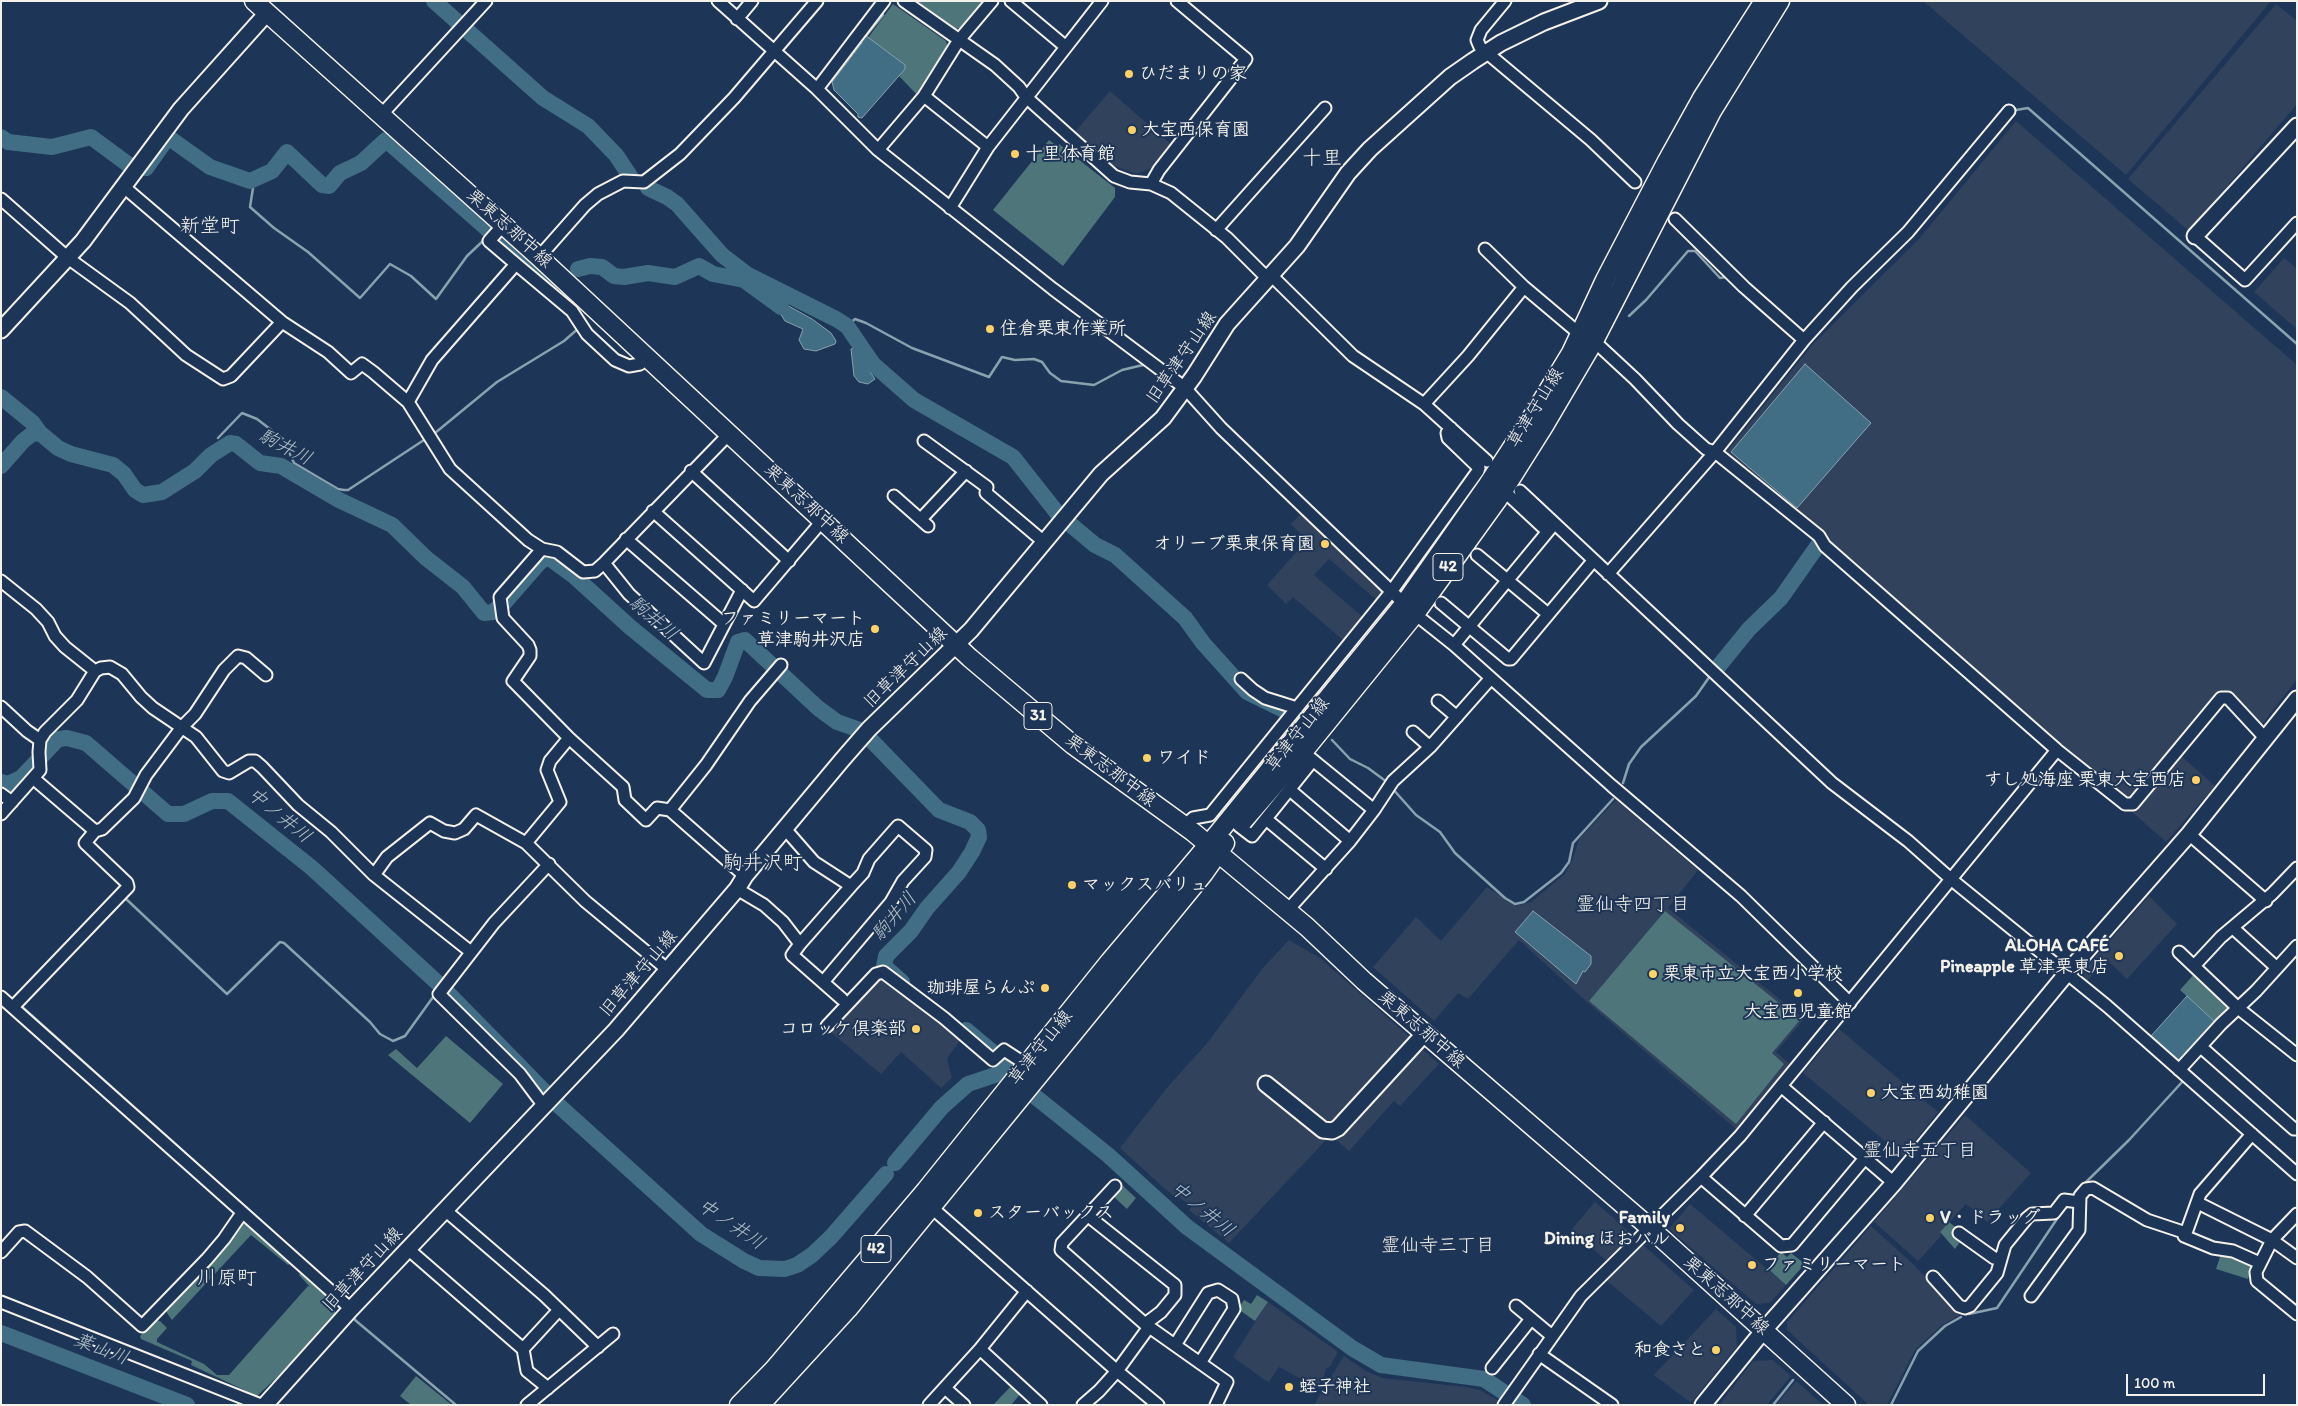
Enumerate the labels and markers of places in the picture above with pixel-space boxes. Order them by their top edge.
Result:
place label: ひだまりの家 [1139,63,1247,85]
marker: ひだまりの家 [1123,68,1135,80]
place label: 大宝西保育園 [1142,119,1250,141]
marker: 大宝西保育園 [1126,124,1138,136]
place label: 十里体育館 [1025,143,1115,165]
marker: 十里体育館 [1009,148,1021,160]
place label: 住倉栗東作業所 [1000,318,1126,340]
marker: 住倉栗東作業所 [984,323,996,335]
place label: オリーブ栗東保育園 [1153,533,1315,555]
marker: オリーブ栗東保育園 [1319,538,1331,550]
place label: ファミリーマート 草津駒井沢店 [721,608,865,650]
marker: ファミリーマート 草津駒井沢店 [869,623,881,635]
place label: ワイド [1157,747,1211,769]
marker: ワイド [1141,752,1153,764]
place label: すし処海座 栗東大宝西店 [1984,769,2186,791]
marker: すし処海座 栗東大宝西店 [2190,774,2202,786]
place label: マックスバリュ [1082,874,1208,896]
marker: マックスバリュ [1066,879,1078,891]
place label: ALOHA CAFÉ Pineapple 草津栗東店 [1940,935,2109,978]
marker: ALOHA CAFÉ Pineapple 草津栗東店 [2113,950,2125,962]
place label: 栗東市立大宝西小学校 [1663,963,1843,985]
marker: 栗東市立大宝西小学校 [1647,968,1659,980]
place label: 珈琲屋らんぷ [927,977,1035,999]
marker: 珈琲屋らんぷ [1039,982,1051,994]
marker: 大宝西児童館 [1792,987,1804,999]
place label: 大宝西児童館 [1744,1001,1852,1023]
place label: コロッケ倶楽部 [780,1018,906,1040]
marker: コロッケ倶楽部 [910,1023,922,1035]
place label: 大宝西幼稚園 [1881,1082,1989,1104]
marker: 大宝西幼稚園 [1865,1087,1877,1099]
place label: スターバックス [988,1202,1114,1224]
marker: スターバックス [972,1207,984,1219]
place label: Family Dining ほおバル [1544,1207,1670,1250]
place label: V・ドラッグ [1940,1207,2041,1229]
marker: V・ドラッグ [1924,1212,1936,1224]
marker: Family Dining ほおバル [1674,1222,1686,1234]
place label: ファミリーマート [1762,1254,1906,1276]
marker: ファミリーマート [1746,1259,1758,1271]
place label: 和食さと [1634,1339,1706,1361]
marker: 和食さと [1710,1344,1722,1356]
place label: 蛭子神社 [1299,1376,1371,1398]
marker: 蛭子神社 [1283,1381,1295,1393]

